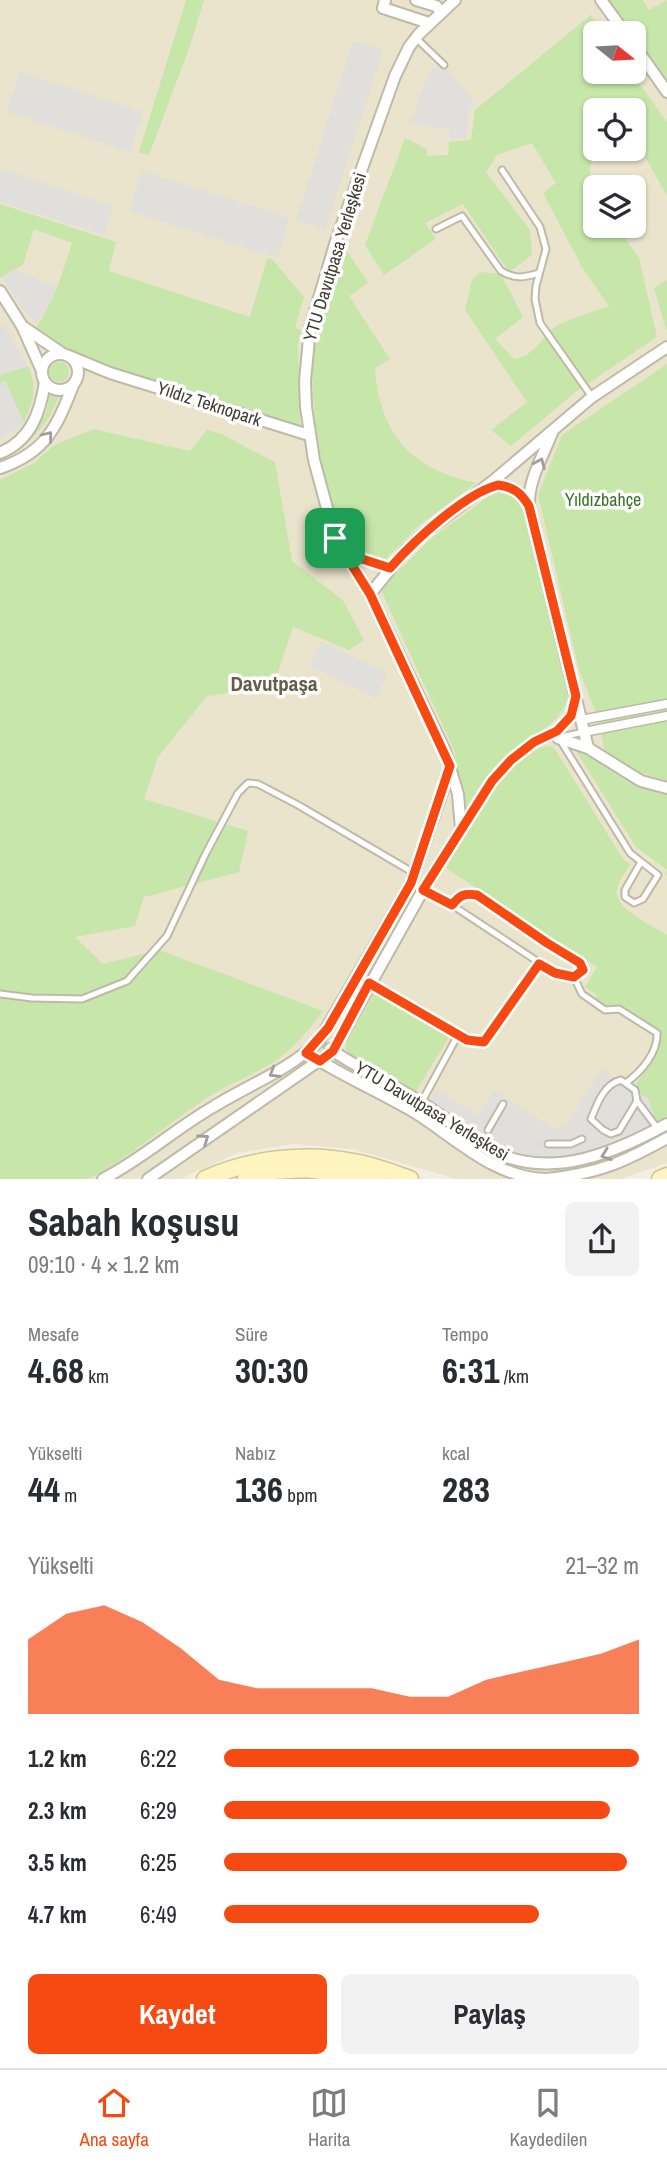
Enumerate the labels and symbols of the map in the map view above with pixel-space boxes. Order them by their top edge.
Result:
north arrow [583,21,646,84]
street label: YTU Davutpasa Yerleşkesi [297,169,372,345]
street label: Yıldız Teknopark [154,375,265,432]
one-way arrow [40,431,53,444]
one-way arrow [531,458,545,470]
park label: Yıldızbahçe [565,487,641,512]
pin [305,508,365,568]
district label: Davutpaşa [230,669,318,698]
street label: YTU Davutpasa Yerleşkesi [350,1055,514,1167]
one-way arrow [268,1065,281,1078]
one-way arrow [196,1135,209,1148]
one-way arrow [601,1146,613,1160]

